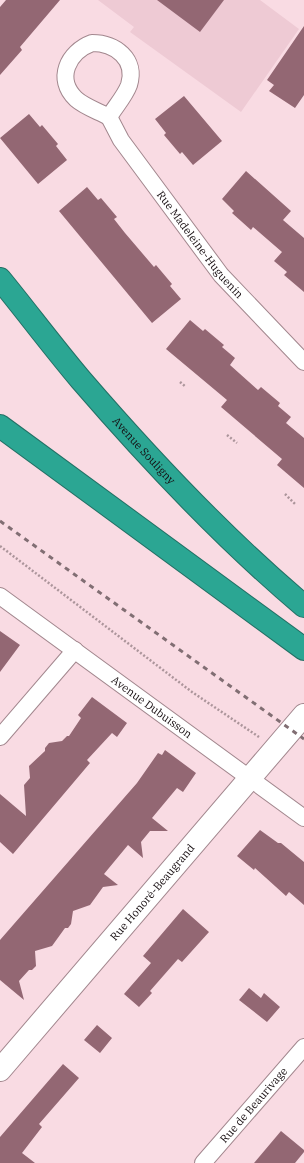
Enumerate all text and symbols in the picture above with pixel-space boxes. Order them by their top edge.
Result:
street label: Rue Madeleine-Huguenin [154,188,246,301]
street label: Avenue Souligny [110,414,178,487]
street label: Avenue Dubuisson [109,673,195,741]
street label: Rue Honoré-Beaugrand [107,841,198,943]
street label: Rue de Beaurivage [217,1064,290,1146]

